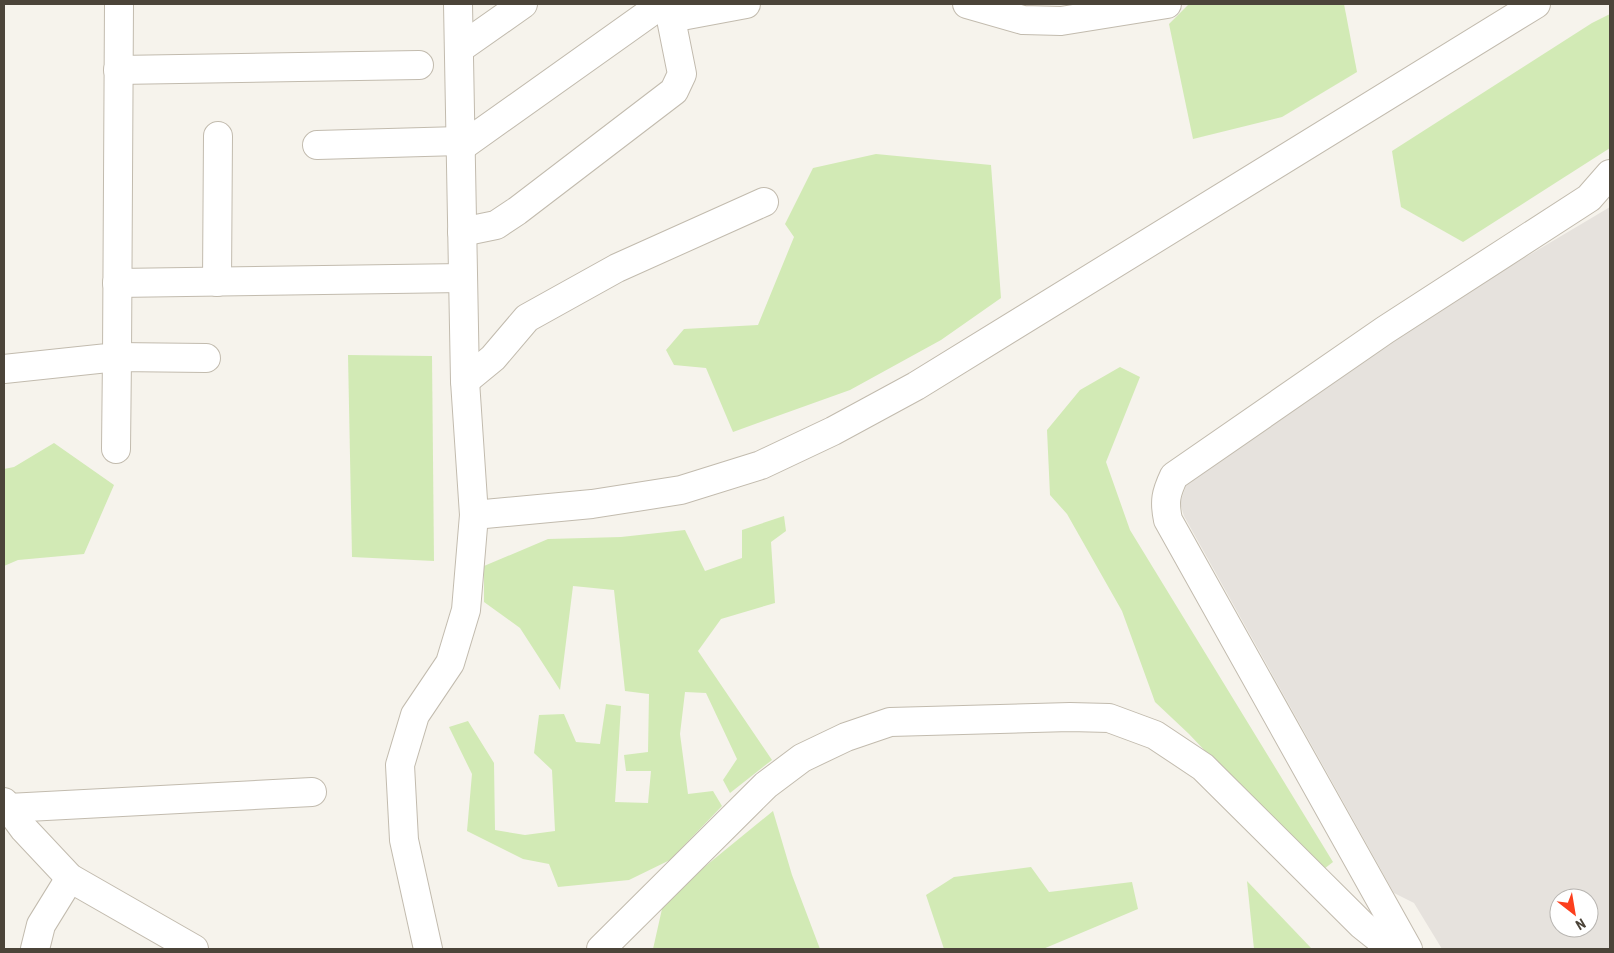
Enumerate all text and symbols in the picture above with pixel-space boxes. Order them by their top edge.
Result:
north arrow [1549,888,1599,938]
text: N [1573,915,1588,933]

